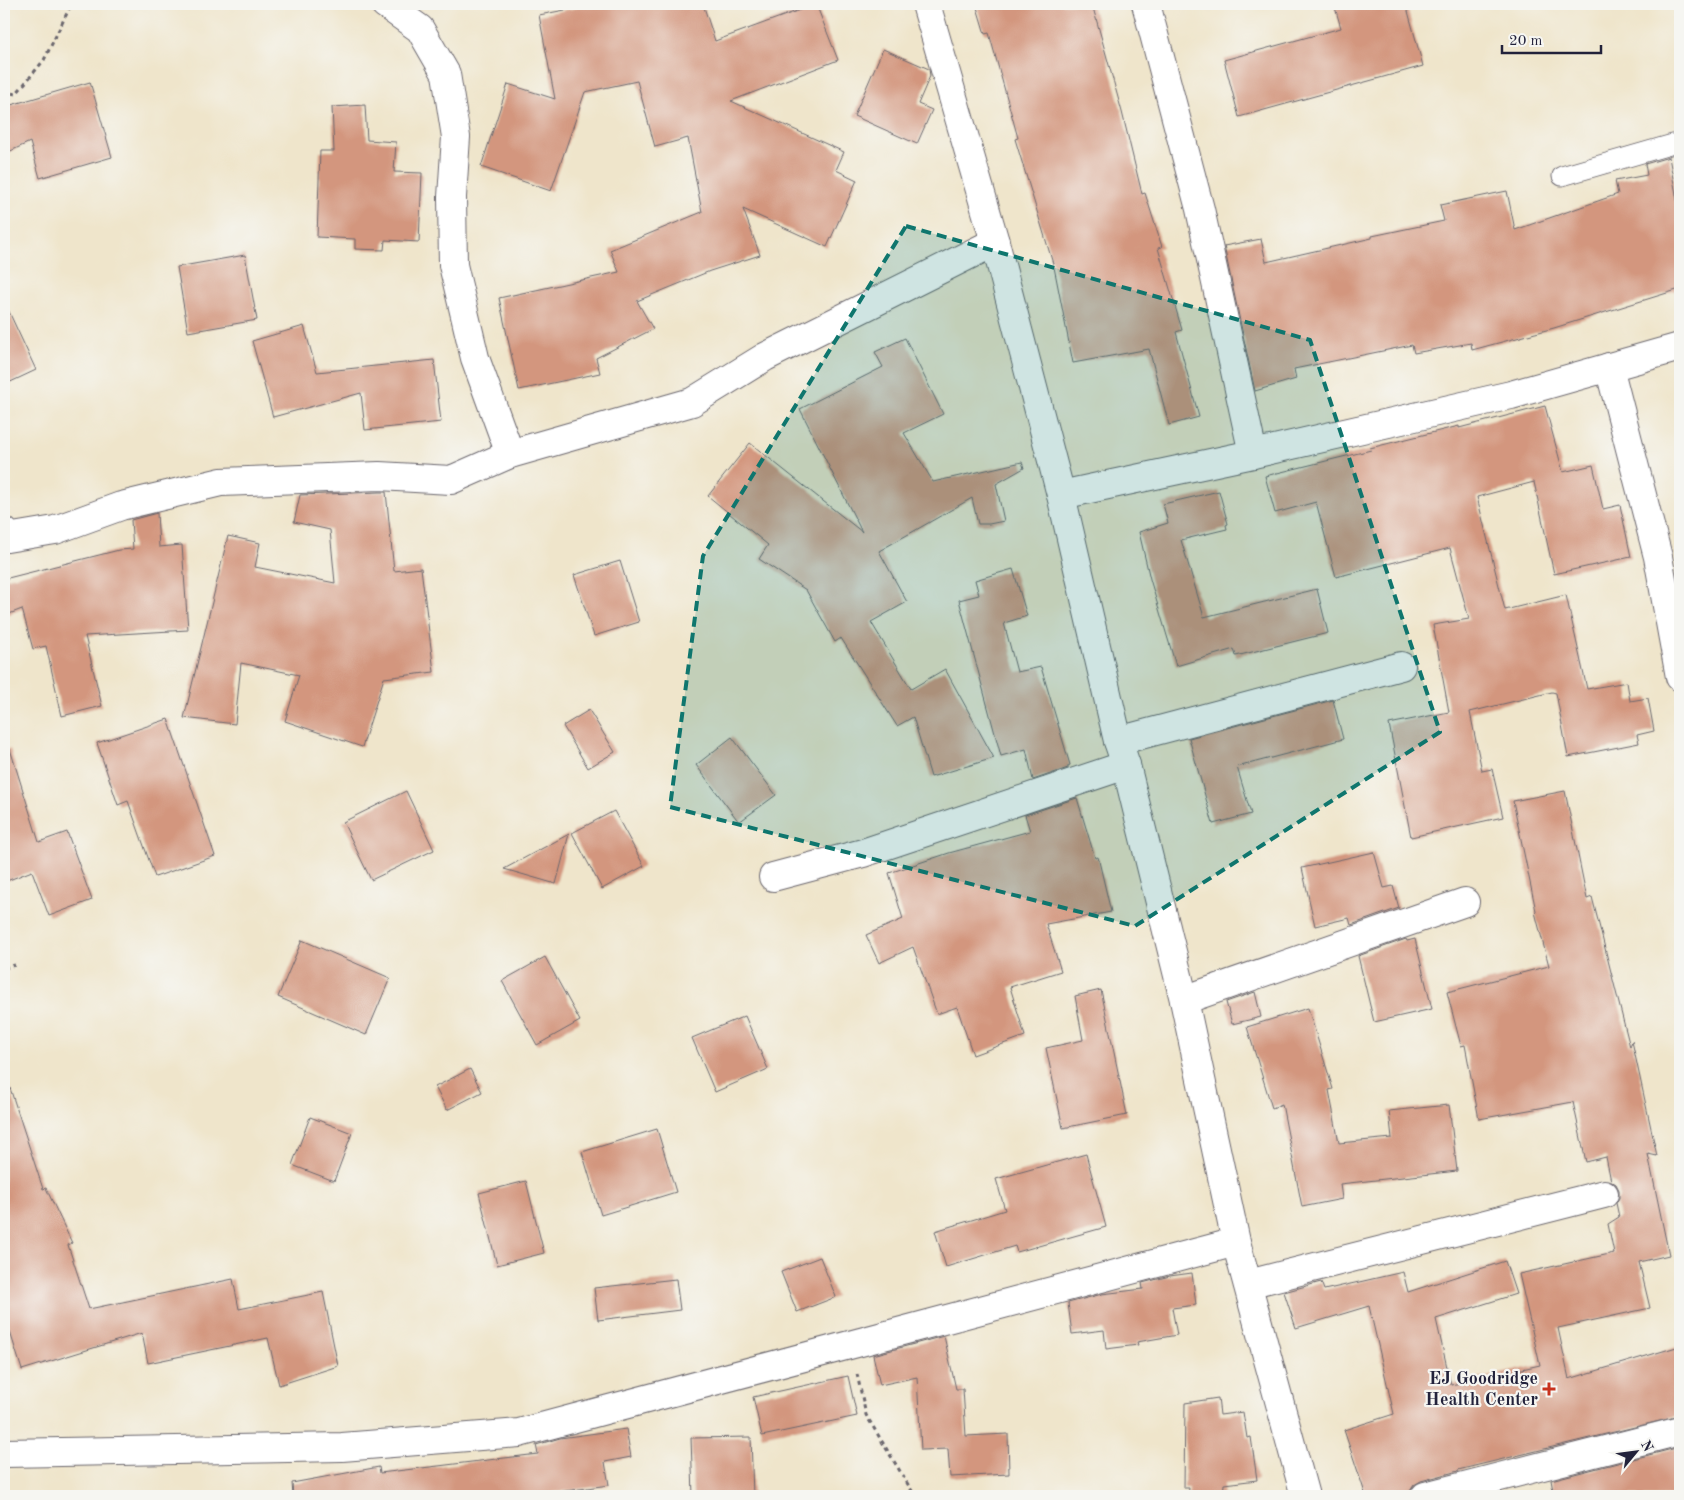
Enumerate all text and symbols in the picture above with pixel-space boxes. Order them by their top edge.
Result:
scale bar [1502,22,1600,54]
text: 20 m [1509,34,1543,49]
place label: EJ Goodridge Health Center [1425,1370,1538,1409]
marker: EJ Goodridge Health Center [1542,1382,1556,1396]
north arrow [1612,1428,1662,1478]
text: N [1638,1438,1655,1455]

